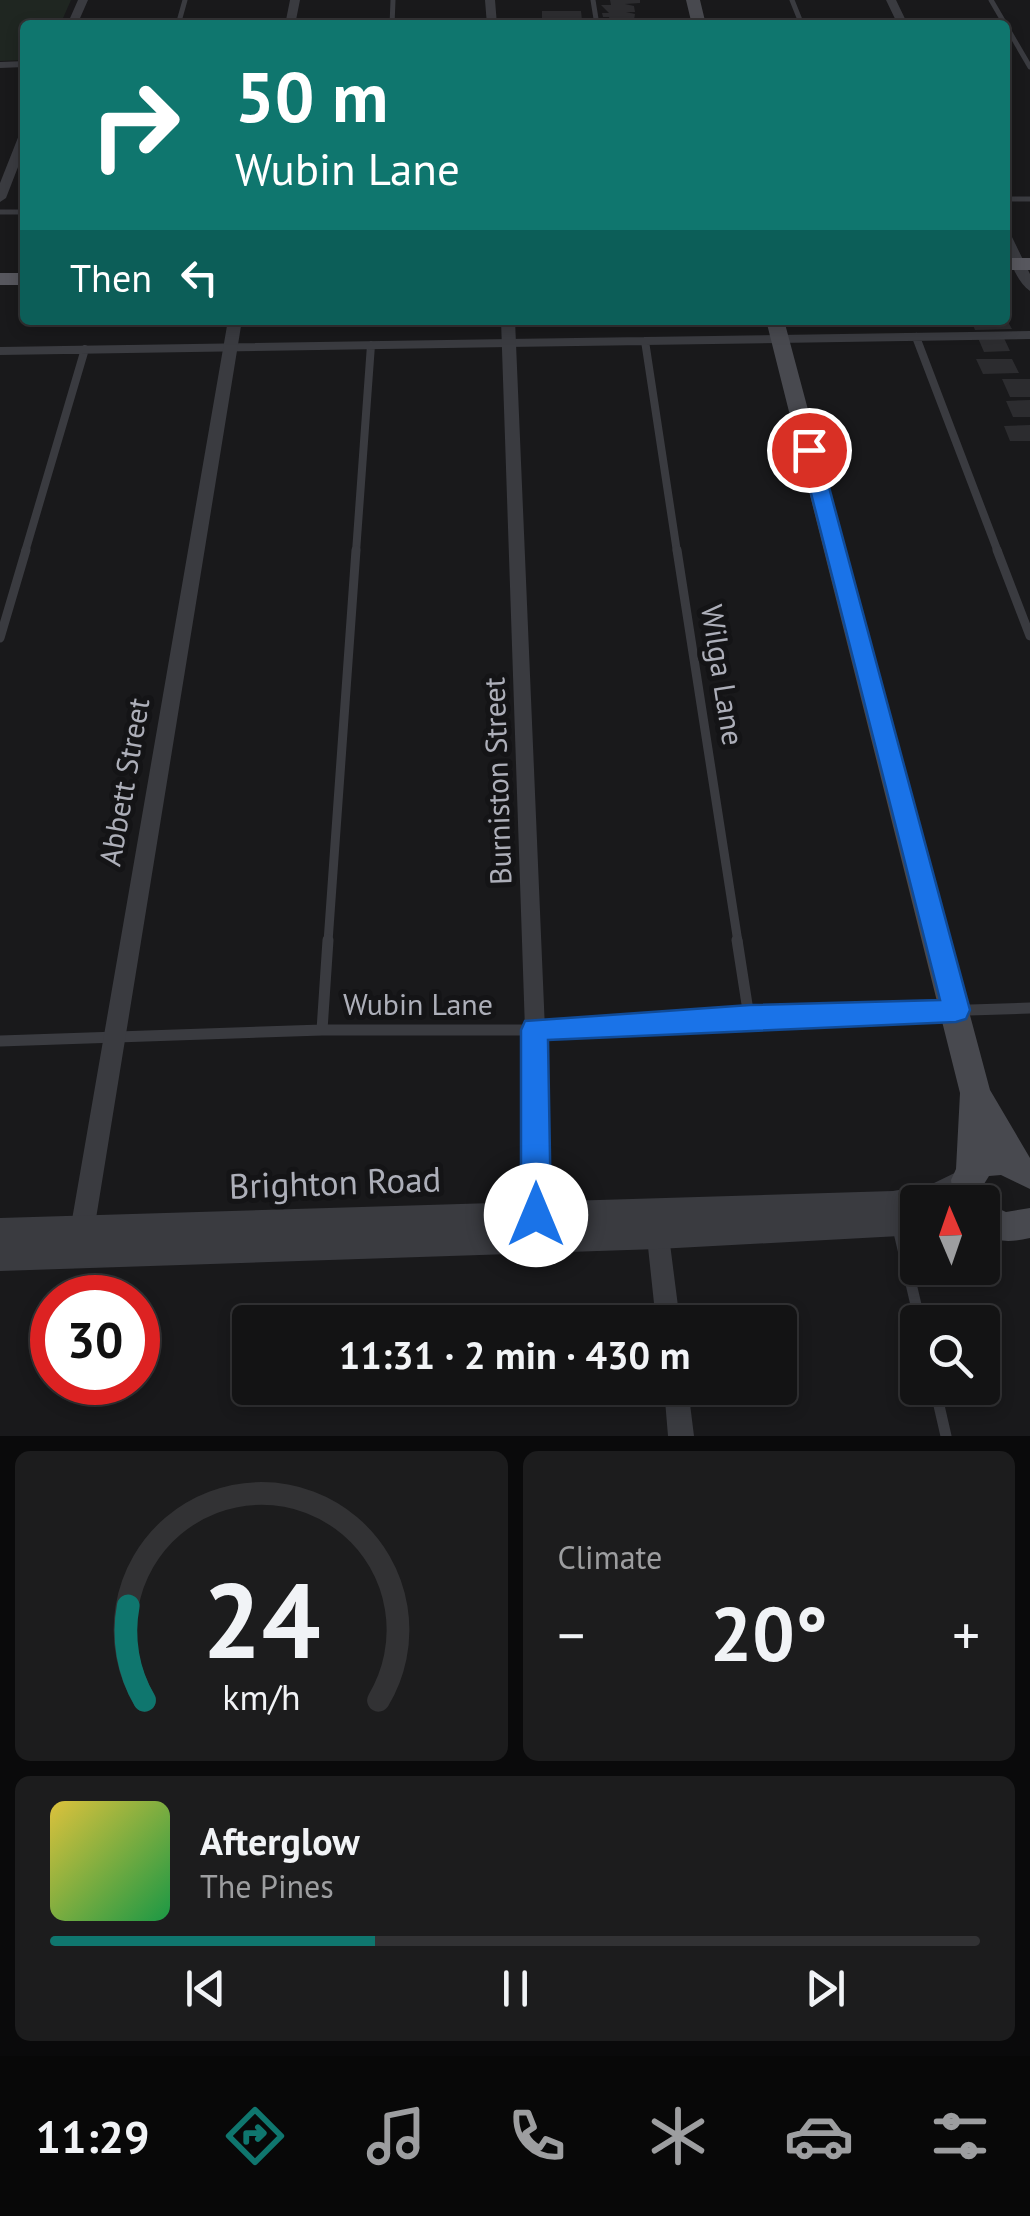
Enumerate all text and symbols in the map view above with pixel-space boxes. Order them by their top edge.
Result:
text: 50 m [235,51,388,141]
icon: right [70,60,200,190]
text: Wubin Lane [235,139,460,197]
icon: left [172,250,227,305]
text: Then [70,253,152,302]
pin [767,408,852,493]
icon: arrive [782,423,837,478]
street label: Wilga Lane [693,602,754,748]
street label: Burniston Street [473,676,520,886]
street label: Abbett Street [90,695,158,869]
street label: Wubin Lane [343,984,493,1023]
street label: Brighton Road [228,1155,442,1209]
position arrow [484,1163,588,1267]
north arrow [900,1185,1000,1285]
map controls [900,1185,1000,1405]
speed limit sign: 30 [30,1275,160,1405]
button: search [900,1305,1000,1405]
text: 11:31 · 2 min · 430 m [339,1330,690,1379]
text: Climate [558,1536,662,1578]
text: 24 [202,1552,320,1687]
text: 20° [710,1585,828,1682]
text: − [558,1599,585,1670]
text: + [952,1599,980,1670]
text: km/h [222,1674,300,1720]
text: Afterglow [200,1816,360,1865]
text: The Pines [200,1865,334,1907]
icon: previous [178,1961,233,2016]
icon: pause [488,1961,543,2016]
icon: next [798,1961,853,2016]
icon: directions [220,2101,290,2171]
icon: music [361,2101,431,2171]
icon: phone [502,2101,572,2171]
icon: climate [643,2101,713,2171]
icon: car [784,2101,854,2171]
icon: filters [925,2101,995,2171]
text: 11:29 [35,2107,150,2165]

